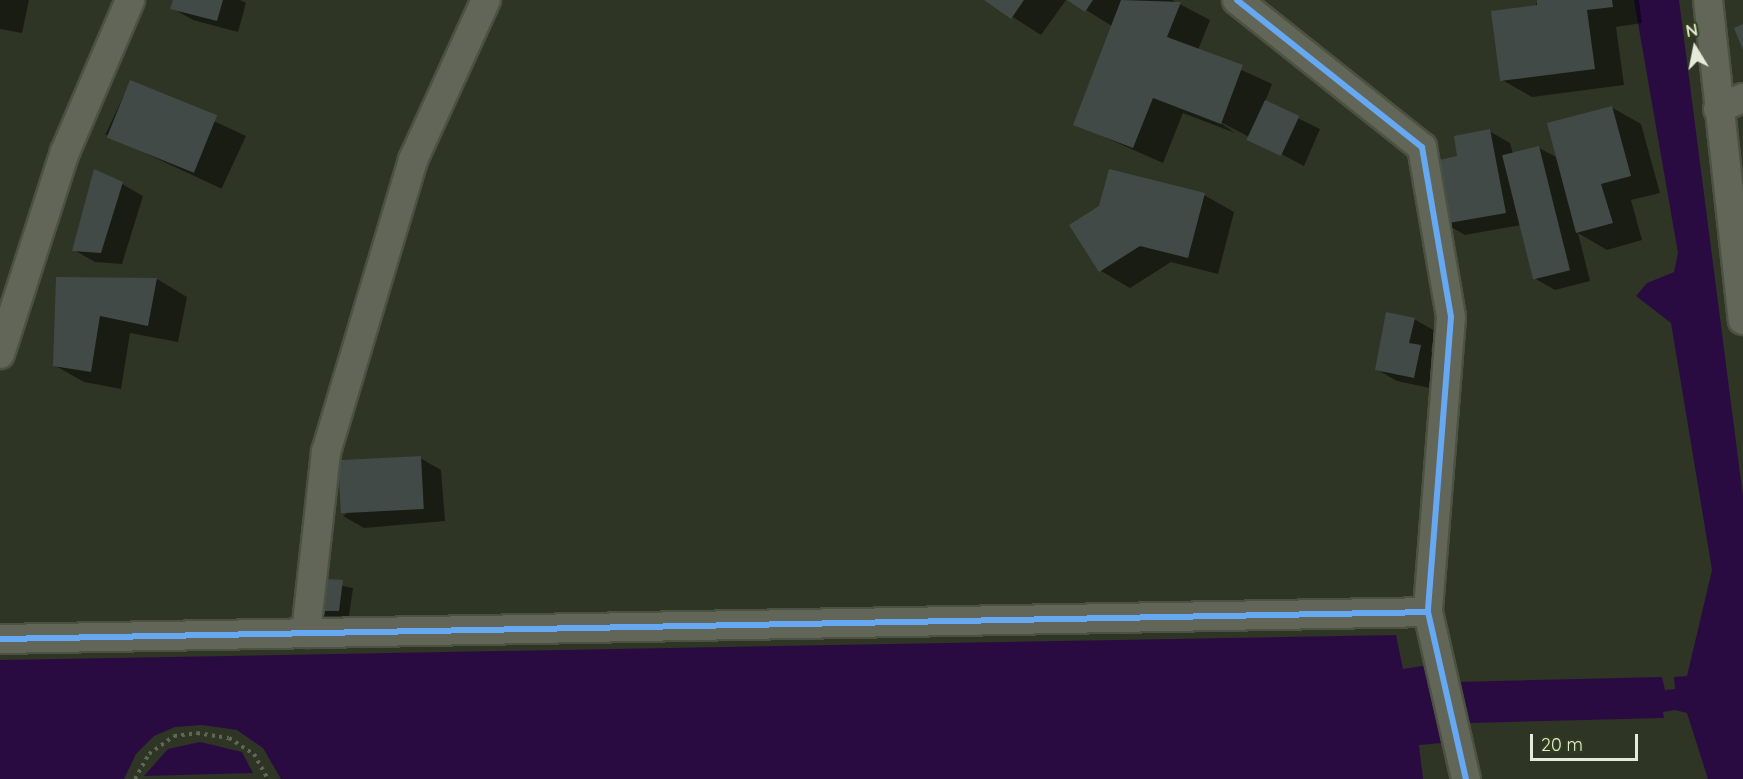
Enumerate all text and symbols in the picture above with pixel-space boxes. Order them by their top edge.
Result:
north arrow [1665,18,1725,78]
text: N [1684,19,1699,41]
scale bar [1533,722,1641,760]
text: 20 m [1541,733,1583,756]

